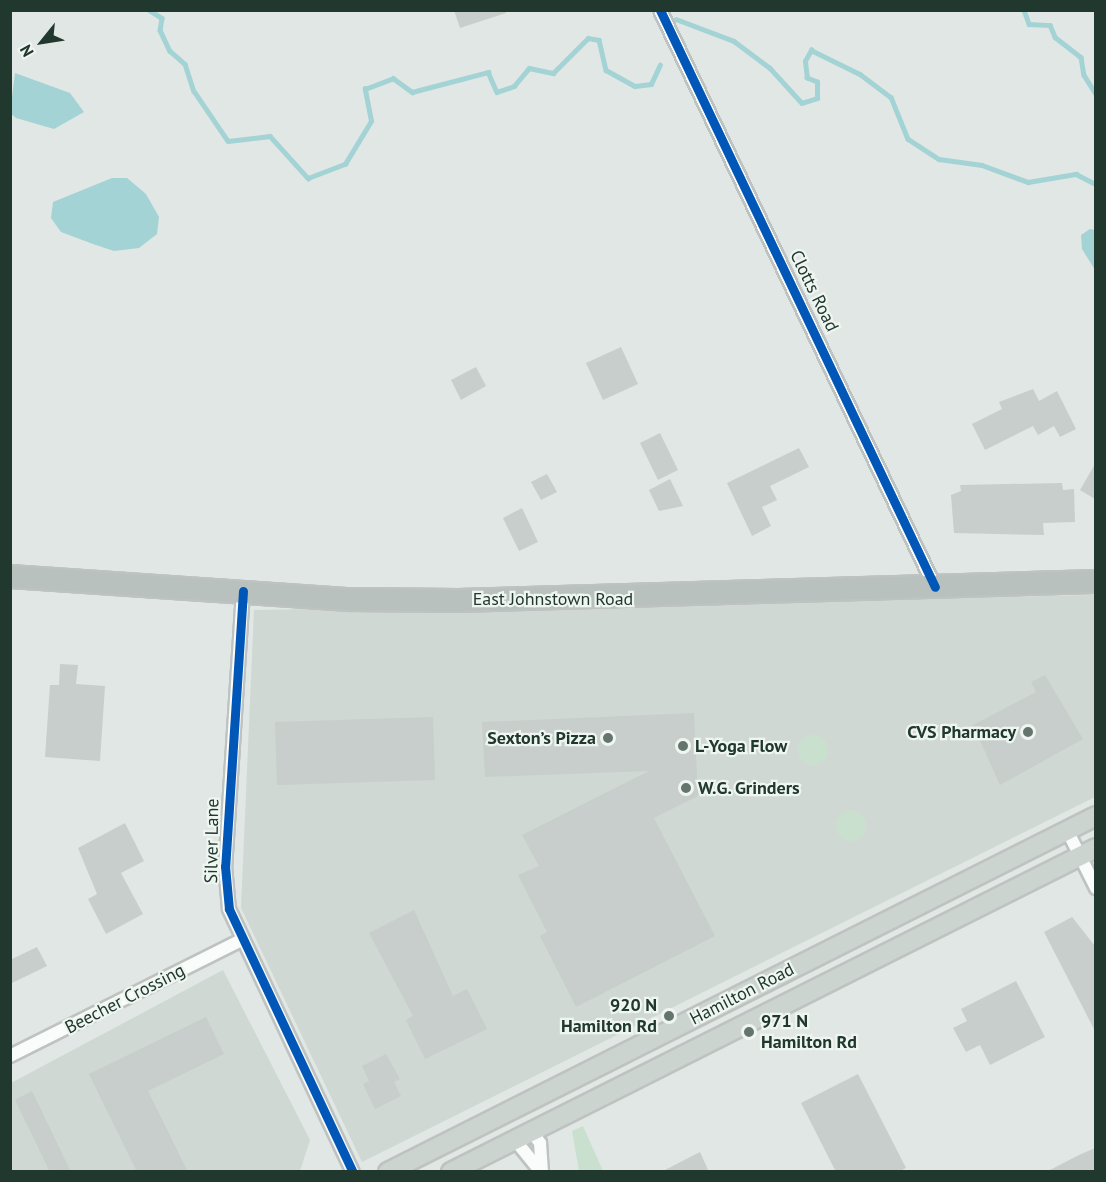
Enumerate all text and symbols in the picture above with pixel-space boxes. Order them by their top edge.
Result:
north arrow [12,12,72,72]
text: N [15,41,38,61]
street label: Clotts Road [785,247,843,335]
street label: East Johnstown Road [473,588,633,610]
place label: CVS Pharmacy [907,721,1016,743]
marker: CVS Pharmacy [1021,725,1035,739]
place label: Sexton’s Pizza [487,727,596,749]
marker: Sexton’s Pizza [601,731,615,745]
place label: L-Yoga Flow [695,735,787,757]
marker: L-Yoga Flow [676,739,690,753]
place label: W.G. Grinders [698,777,801,799]
marker: W.G. Grinders [679,781,693,795]
street label: Silver Lane [200,798,224,884]
street label: Hamilton Road [686,958,798,1030]
street label: Beecher Crossing [61,959,189,1039]
place label: 920 N Hamilton Rd [561,995,657,1038]
marker: 920 N Hamilton Rd [662,1009,676,1023]
place label: 971 N Hamilton Rd [761,1011,857,1054]
marker: 971 N Hamilton Rd [742,1025,756,1039]

